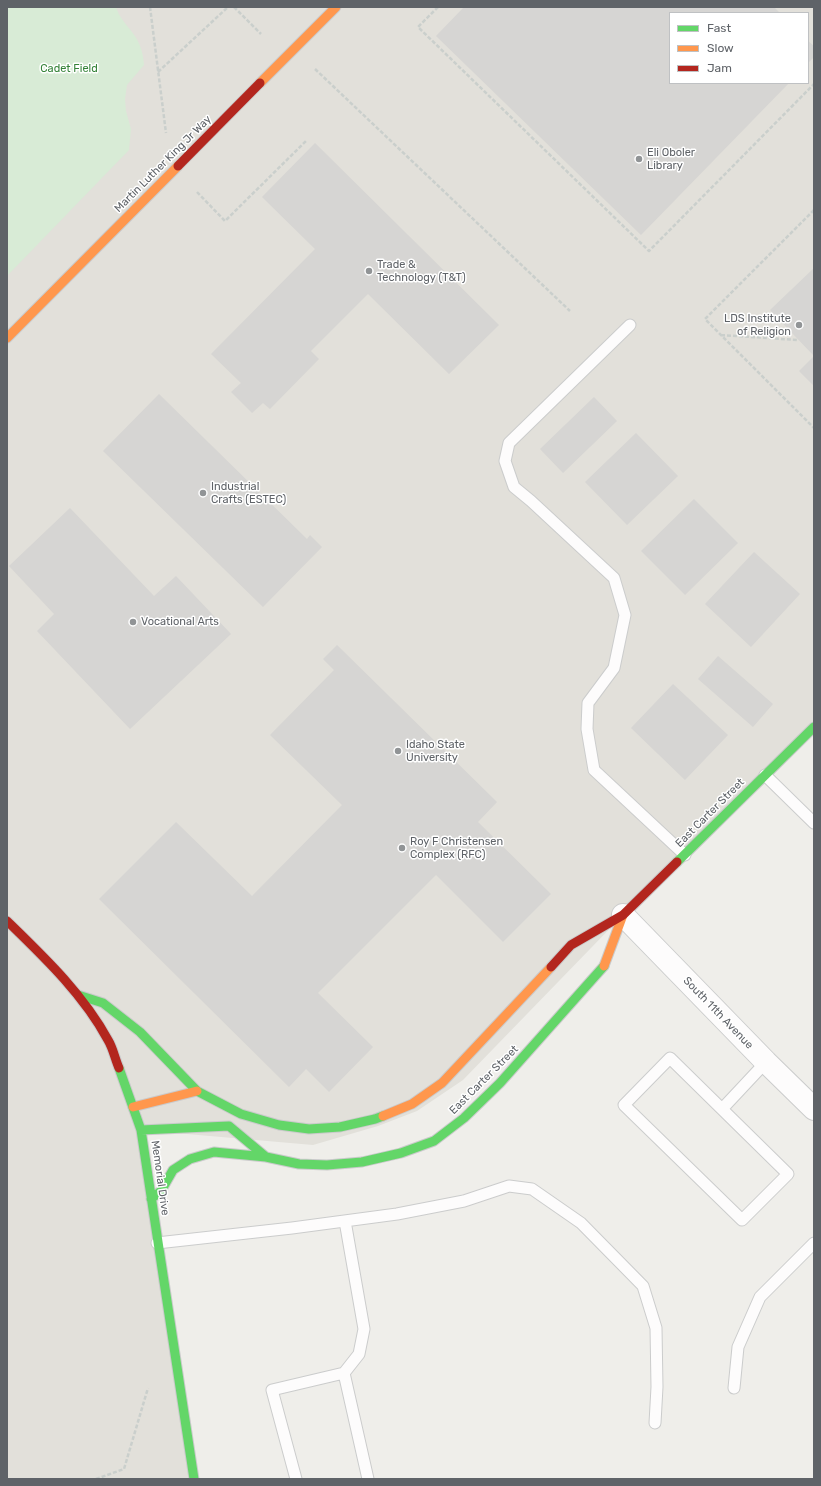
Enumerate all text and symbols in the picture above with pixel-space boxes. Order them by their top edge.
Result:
legend [669,12,809,84]
text: Fast [707,21,731,35]
text: Slow [707,41,734,55]
text: Jam [707,61,732,75]
park label: Cadet Field [40,62,98,76]
street label: Martin Luther King Jr Way [112,113,214,215]
place label: Eli Oboler Library [647,146,695,172]
marker: Eli Oboler Library [634,154,644,164]
place label: Trade & Technology (T&T) [377,258,466,284]
marker: Trade & Technology (T&T) [364,266,374,276]
place label: LDS Institute of Religion [724,312,791,338]
marker: LDS Institute of Religion [794,320,804,330]
place label: Industrial Crafts (ESTEC) [211,480,286,506]
marker: Industrial Crafts (ESTEC) [198,488,208,498]
place label: Vocational Arts [141,615,219,629]
marker: Vocational Arts [128,617,138,627]
place label: Idaho State University [406,738,465,764]
marker: Idaho State University [393,746,403,756]
street label: East Carter Street [673,776,747,850]
place label: Roy F Christensen Complex (RFC) [410,835,503,861]
marker: Roy F Christensen Complex (RFC) [397,843,407,853]
street label: South 11th Avenue [680,974,756,1052]
street label: East Carter Street [447,1043,521,1117]
street label: Memorial Drive [148,1140,172,1216]

